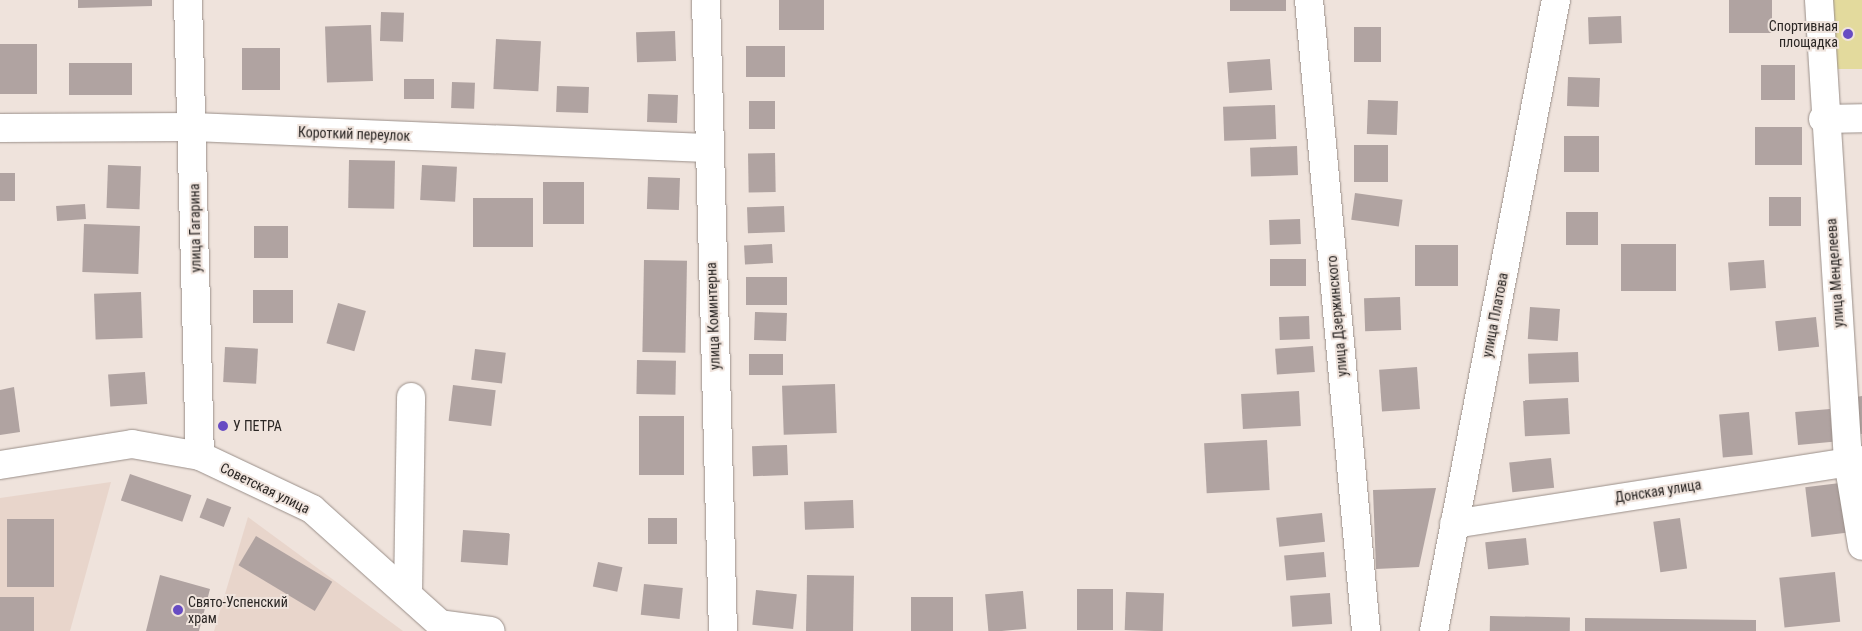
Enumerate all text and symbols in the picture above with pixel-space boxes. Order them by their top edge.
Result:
place label: Спортивная площадка [1769,18,1838,50]
marker: Спортивная площадка [1842,28,1854,40]
street label: Короткий переулок [298,124,410,144]
street label: улица Гагарина [186,183,204,273]
street label: улица Менделеева [1823,218,1847,328]
street label: улица Дзержинского [1323,255,1351,377]
street label: улица Коминтерна [703,262,723,370]
street label: улица Платова [1479,271,1511,359]
place label: У ПЕТРА [233,418,282,434]
marker: У ПЕТРА [217,420,229,432]
street label: Советская улица [217,459,313,517]
street label: Донская улица [1614,476,1702,506]
place label: Свято-Успенский храм [188,594,288,626]
marker: Свято-Успенский храм [172,604,184,616]

